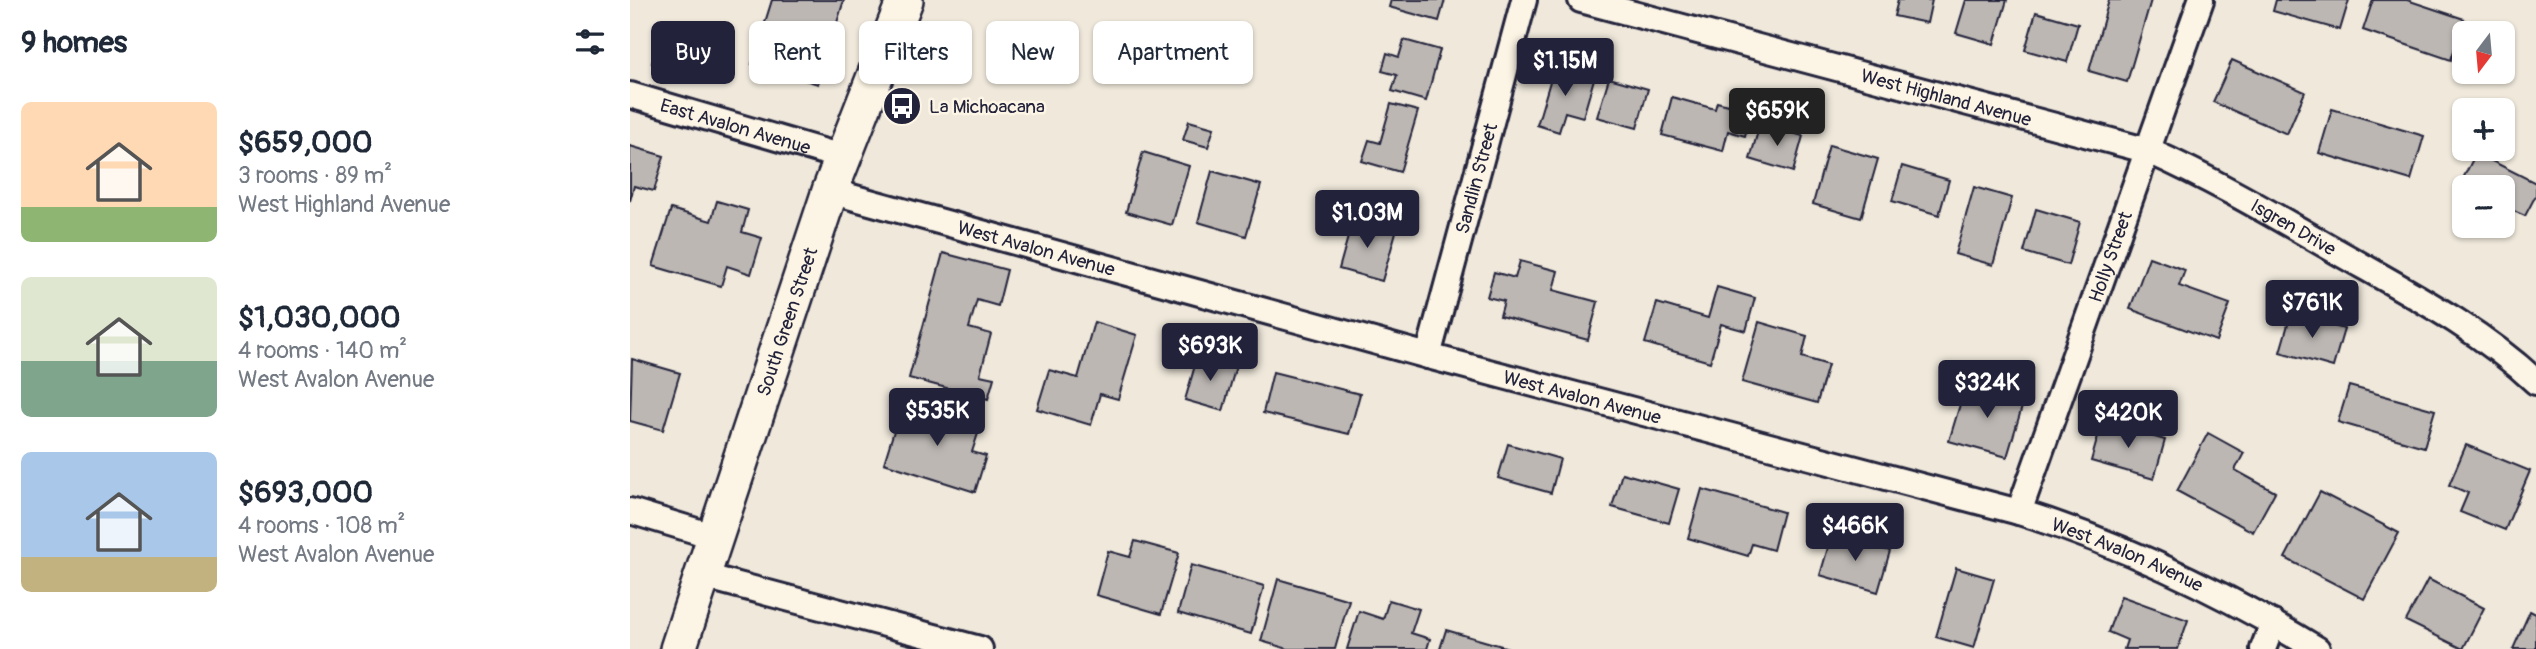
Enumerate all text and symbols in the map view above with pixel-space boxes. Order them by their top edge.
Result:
chip: Buy [651,21,735,84]
chip: Rent [749,21,845,84]
chip: Filters [859,21,972,84]
chip: New [986,21,1079,84]
chip: Apartment [1093,21,1253,84]
north arrow [2452,21,2515,84]
map controls [2452,21,2515,238]
icon: filters [571,23,609,61]
text: 9 homes [21,24,127,61]
pin: $1.15M [1508,38,1622,98]
text: $1.15M [1533,46,1597,75]
street label: West Highland Avenue [1858,64,2035,132]
bus stop icon: La Michoacana [881,85,923,127]
pin: $659K [1728,88,1826,148]
street label: East Avalon Avenue [657,93,814,160]
place label: La Michoacana [929,95,1045,119]
text: $659K [1745,96,1809,125]
button: + [2452,98,2515,161]
street label: Sandlin Street [1450,120,1503,237]
text: $659,000 [238,124,373,161]
icon: home [77,130,161,214]
text: 3 rooms · 89 m² [238,161,392,190]
button: − [2452,175,2515,238]
text: West Highland Avenue [238,190,450,219]
pin: $1.03M [1310,190,1424,250]
street label: Isgren Drive [2246,194,2341,262]
text: $1.03M [1331,198,1403,227]
street label: Holly Street [2083,208,2138,306]
street label: West Avalon Avenue [955,216,1118,282]
street label: South Green Street [752,244,824,399]
pin: $761K [2263,280,2361,340]
text: $761K [2282,288,2342,317]
text: $1,030,000 [238,299,400,336]
icon: home [77,305,161,389]
pin: $693K [1161,324,1259,383]
text: $693K [1178,331,1242,360]
text: 4 rooms · 140 m² [238,336,407,365]
pin: $324K [1938,360,2036,420]
text: West Avalon Avenue [238,365,434,394]
street label: West Avalon Avenue [1501,365,1664,430]
text: $324K [1954,368,2020,397]
pin: $535K [888,388,986,448]
pin: $420K [2079,391,2177,450]
text: $535K [905,396,969,425]
text: $420K [2094,398,2162,427]
text: $693,000 [238,474,373,511]
icon: home [77,480,161,564]
pin: $466K [1806,504,1904,563]
text: 4 rooms · 108 m² [238,511,405,540]
text: $466K [1822,511,1888,540]
street label: West Avalon Avenue [2048,513,2207,598]
text: West Avalon Avenue [238,540,434,569]

